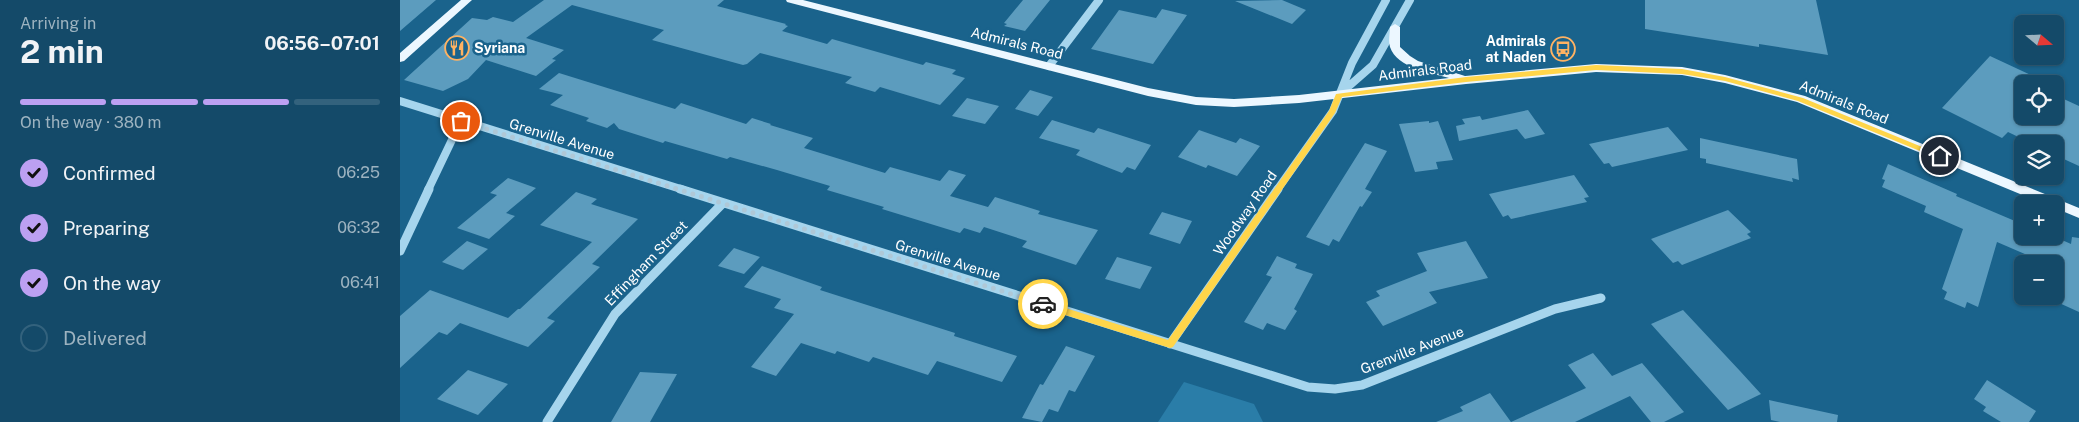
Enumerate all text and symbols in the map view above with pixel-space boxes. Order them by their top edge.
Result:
text: Arriving in [20,14,96,33]
north arrow [2014,15,2064,65]
map controls [2014,15,2064,305]
street label: Admirals Road [969,24,1065,62]
text: 06:56–07:01 [264,32,380,54]
text: 2 min [20,33,104,70]
place label: Admirals at Naden [1486,33,1546,65]
restaurant icon: Syriana [444,35,470,61]
bus stop icon: Admirals at Naden [1550,36,1576,62]
place label: Syriana [474,40,525,56]
street label: Admirals Road [1377,56,1473,84]
button: locate [2014,75,2064,125]
street label: Admirals Road [1797,77,1891,127]
pin [440,100,482,142]
icon: bag [447,107,475,135]
text: On the way · 380 m [20,113,161,132]
street label: Grenville Avenue [507,115,617,163]
pin [1919,135,1961,177]
button: layers [2014,135,2064,185]
icon: home [1926,142,1954,170]
icon: check [20,159,48,187]
text: Confirmed [63,162,156,184]
text: 06:25 [337,163,380,182]
street label: Woodway Road [1210,168,1280,258]
button: + [2014,195,2064,245]
icon: check [20,214,48,242]
text: Preparing [63,217,150,239]
street label: Effingham Street [601,217,691,309]
text: 06:32 [337,218,380,237]
street label: Grenville Avenue [893,236,1003,284]
button: − [2014,255,2064,305]
icon: check [20,269,48,297]
text: On the way [63,272,161,294]
text: 06:41 [340,273,380,292]
courier [1018,279,1068,329]
icon: car [1029,290,1057,318]
street label: Grenville Avenue [1358,323,1466,377]
text: Delivered [63,327,147,349]

